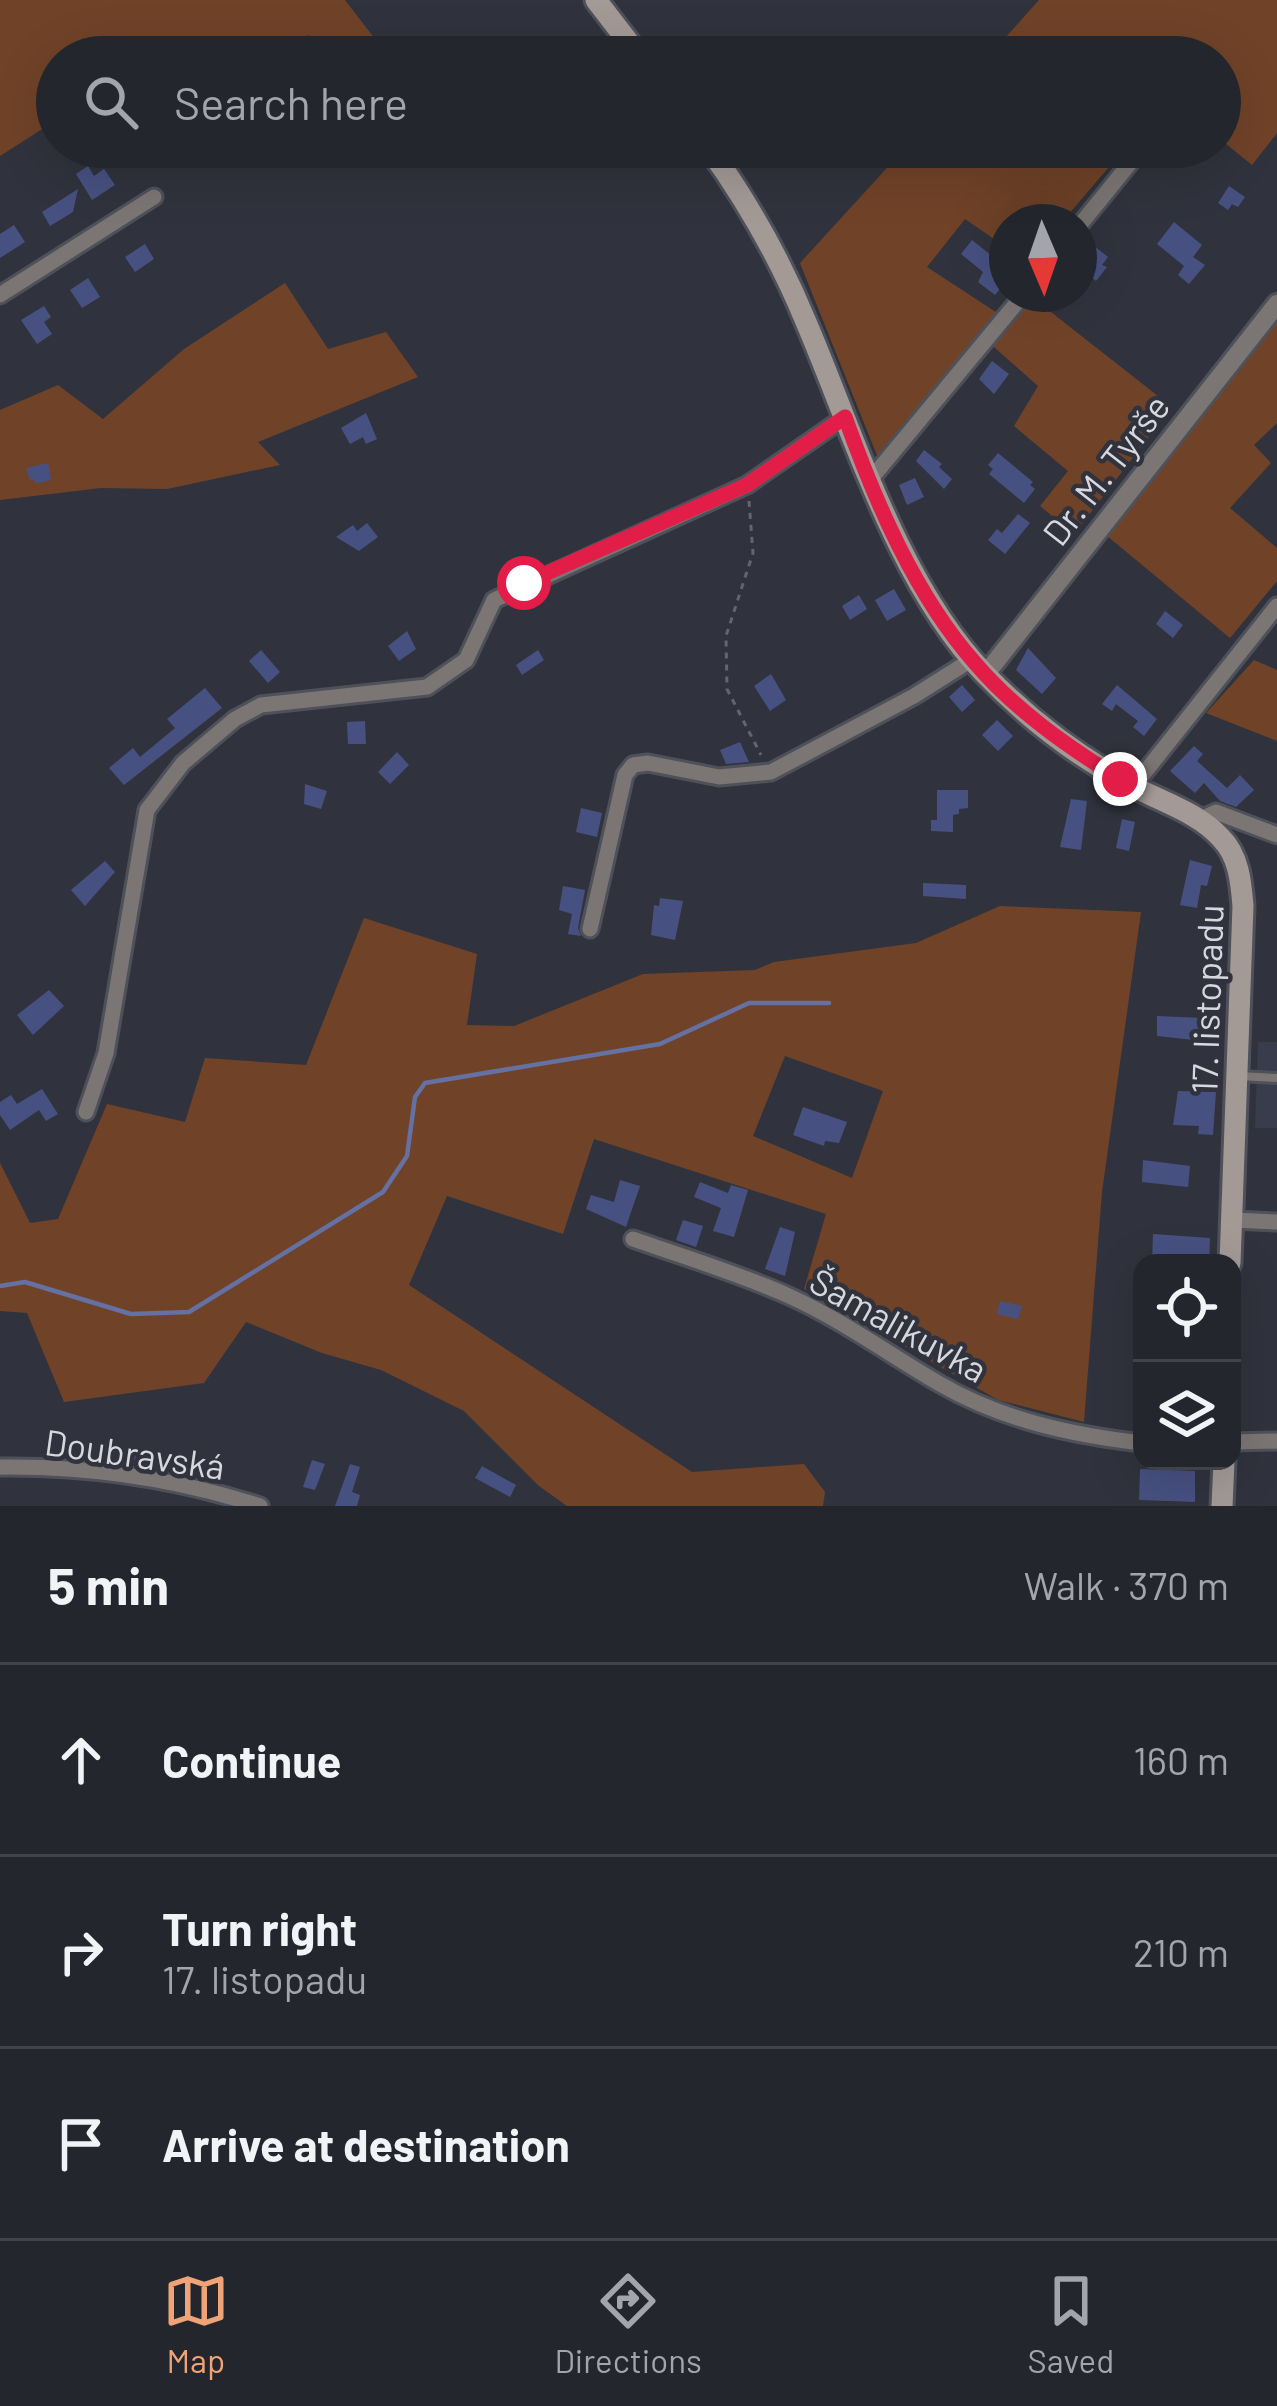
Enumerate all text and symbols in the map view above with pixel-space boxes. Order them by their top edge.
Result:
search box [36,36,1241,168]
icon: search [78,69,144,135]
text: Search here [174,75,408,129]
north arrow [989,204,1097,312]
street label: Dr. M. Tyrše [1033,385,1177,553]
route start [497,556,551,610]
route end [1093,752,1147,806]
street label: 17. listopadu [1181,904,1231,1094]
map controls [1133,1254,1241,1470]
button: locate [1133,1254,1241,1362]
street label: Šamalikuvka [803,1258,995,1390]
button: layers [1133,1362,1241,1470]
street label: Doubravská [42,1419,228,1487]
text: 5 min [48,1554,169,1615]
text: Walk · 370 m [1024,1561,1229,1608]
icon: ahead [48,1727,114,1793]
text: Continue [162,1733,341,1787]
text: 160 m [1133,1736,1229,1783]
text: Turn right [162,1901,357,1955]
icon: right [48,1919,114,1985]
text: 210 m [1133,1928,1229,1975]
text: 17. listopadu [162,1955,367,2002]
icon: arrive [48,2111,114,2177]
text: Arrive at destination [162,2117,570,2171]
tab: Map [163,2268,229,2380]
tab: Directions [554,2268,702,2380]
tab: Saved [1028,2268,1114,2380]

